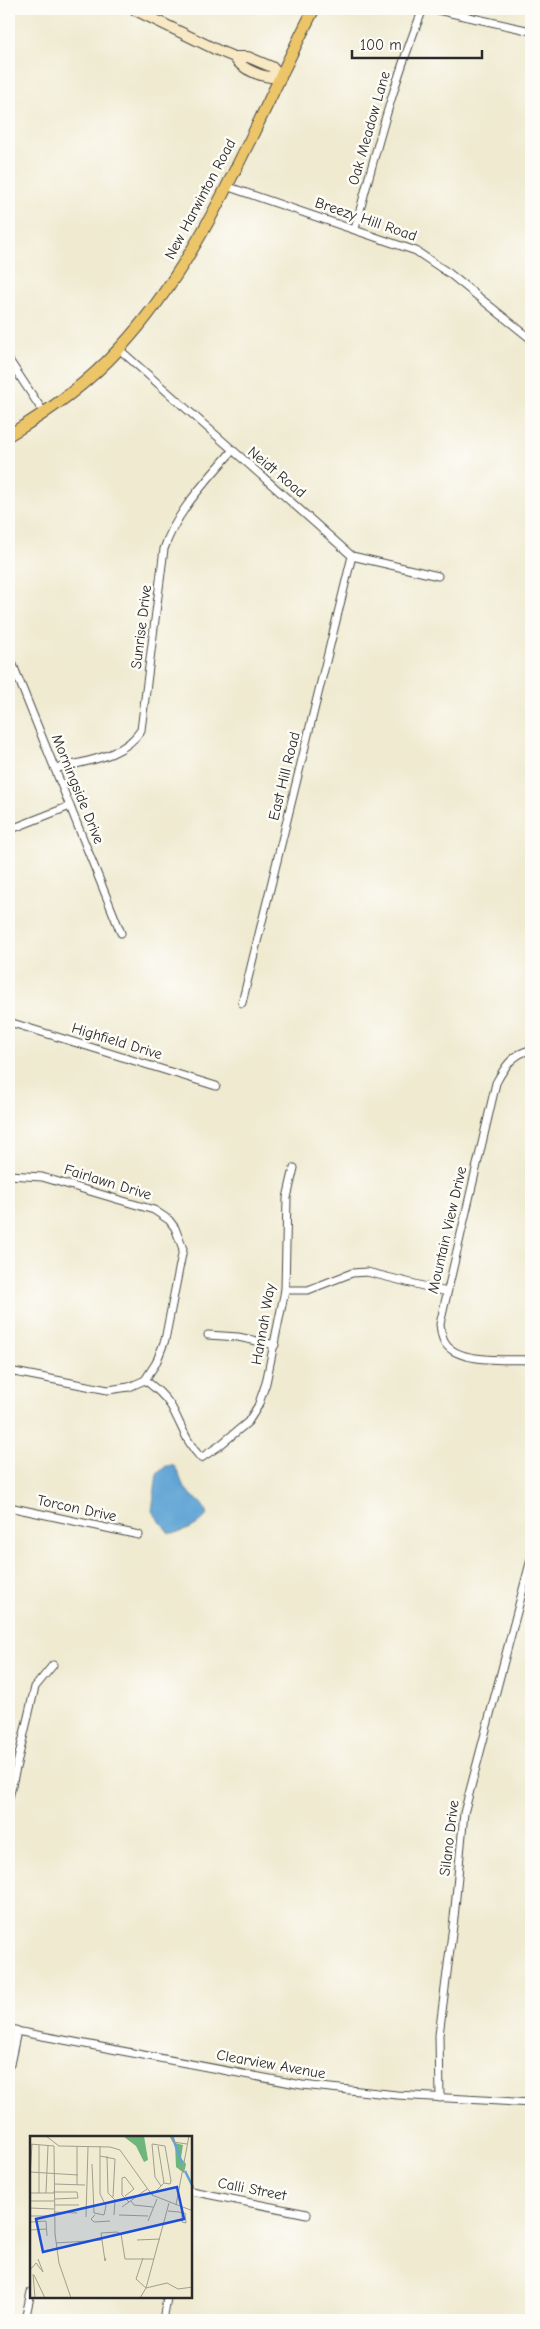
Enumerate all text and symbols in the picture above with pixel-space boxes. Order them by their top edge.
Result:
scale bar [352,28,482,60]
text: 100 m [360,36,402,54]
street label: Oak Meadow Lane [344,68,394,187]
street label: New Harwinton Road [161,136,239,262]
street label: Breezy Hill Road [313,193,419,245]
street label: Neidt Road [244,442,310,502]
street label: Sunrise Drive [127,583,155,670]
street label: East Hill Road [264,730,304,822]
street label: Morningside Drive [48,731,108,847]
street label: Highfield Drive [69,1019,165,1063]
street label: Fairlawn Drive [62,1160,154,1204]
street label: Mountain View Drive [424,1164,470,1295]
street label: Hannah Way [247,1282,279,1366]
street label: Torcon Drive [36,1491,119,1525]
street label: Silano Drive [435,1799,463,1877]
street label: Clearview Avenue [215,2046,327,2083]
inset map [30,2136,192,2299]
street label: Calli Street [216,2174,289,2205]

